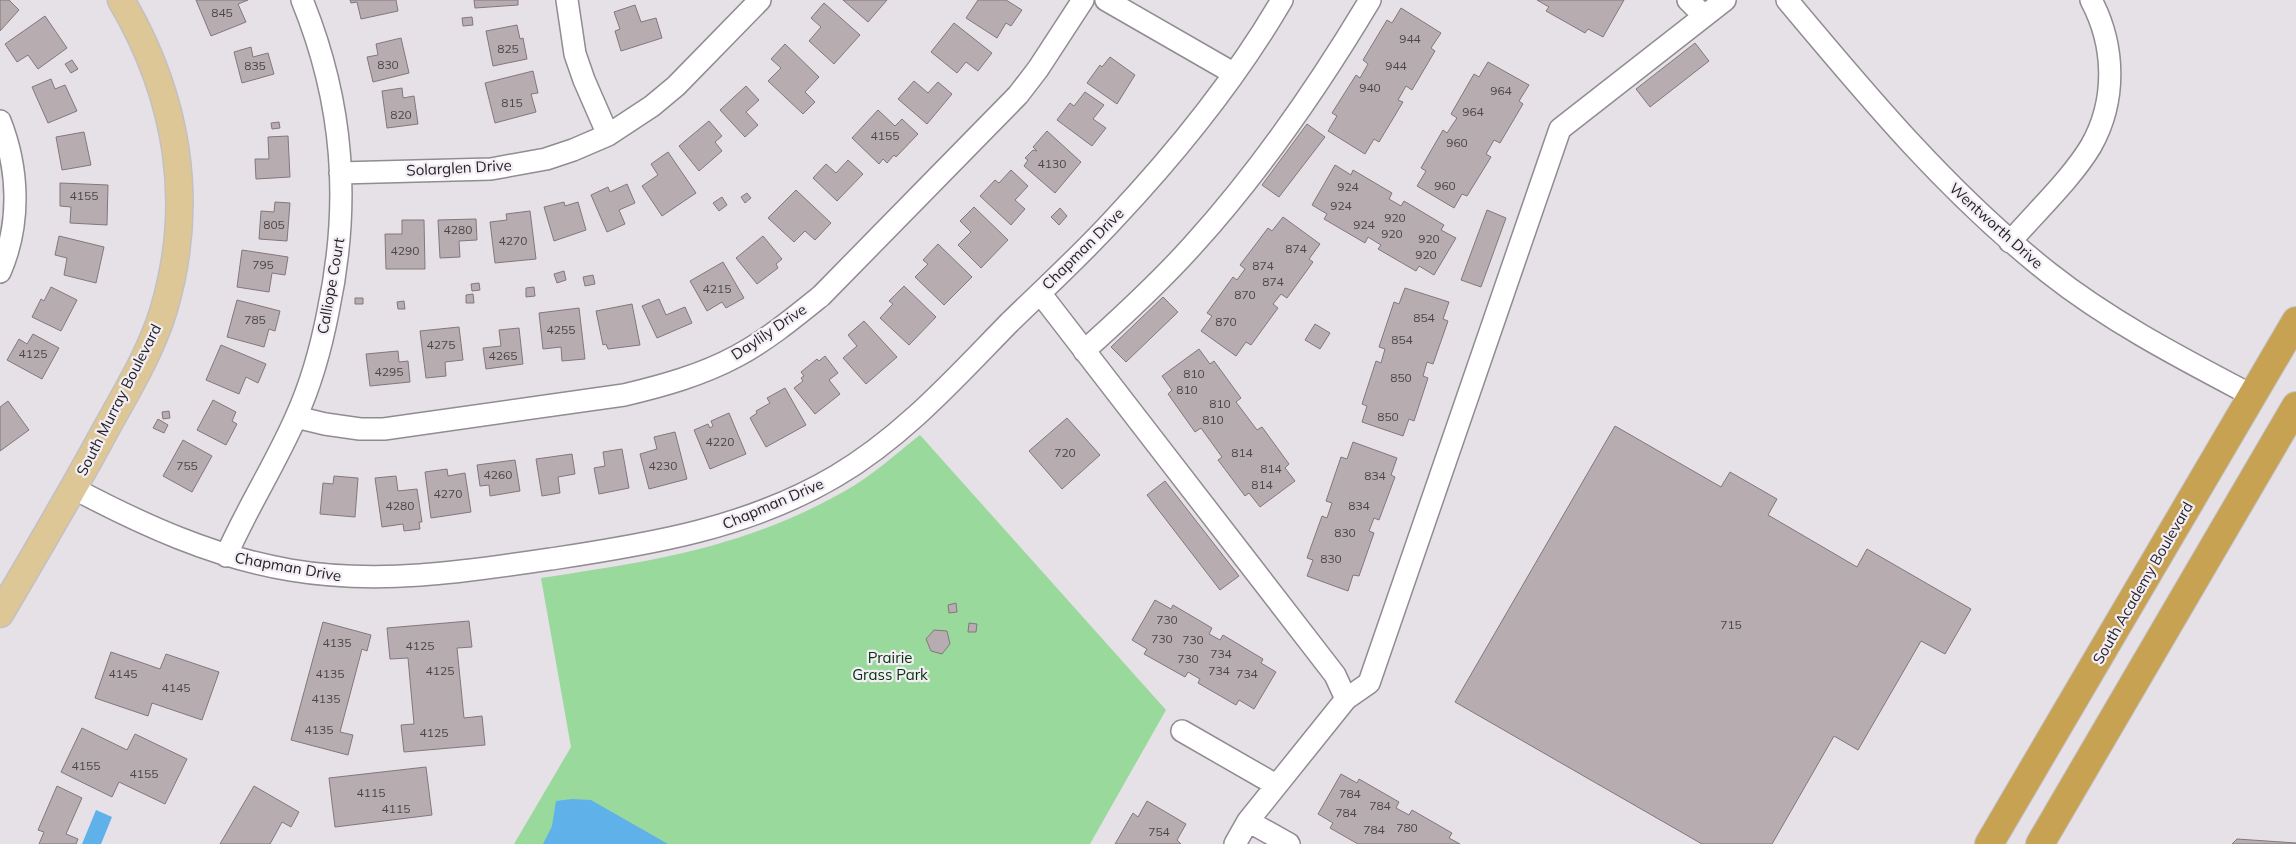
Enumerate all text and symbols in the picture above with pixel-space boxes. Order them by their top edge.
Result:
house number: 845 [211,5,233,20]
house number: 944 [1399,31,1421,46]
house number: 825 [497,41,519,56]
house number: 830 [377,57,399,72]
house number: 835 [244,58,266,73]
house number: 944 [1385,58,1407,73]
house number: 940 [1359,80,1381,95]
house number: 964 [1490,83,1512,98]
house number: 815 [501,95,523,110]
house number: 964 [1462,104,1484,119]
house number: 820 [390,107,412,122]
house number: 4155 [871,128,899,143]
house number: 960 [1446,135,1468,150]
street label: Solarglen Drive [406,155,512,180]
house number: 4130 [1038,156,1066,171]
house number: 960 [1434,178,1456,193]
house number: 924 [1337,179,1359,194]
street label: Wentworth Drive [1946,179,2047,273]
house number: 4155 [70,188,98,203]
house number: 924 [1330,198,1352,213]
street label: Chapman Drive [1038,204,1128,294]
house number: 920 [1384,210,1406,225]
house number: 805 [263,217,285,232]
house number: 924 [1353,217,1375,232]
house number: 4280 [444,222,472,237]
house number: 920 [1381,226,1403,241]
house number: 920 [1418,231,1440,246]
house number: 4270 [499,233,527,248]
street label: Calliope Court [313,236,348,336]
house number: 874 [1285,241,1307,256]
house number: 4290 [391,243,419,258]
house number: 920 [1415,247,1437,262]
house number: 795 [252,257,274,272]
house number: 874 [1252,258,1274,273]
house number: 874 [1262,274,1284,289]
house number: 4215 [703,281,731,296]
house number: 870 [1234,287,1256,302]
street label: Daylily Drive [727,299,810,364]
house number: 854 [1413,310,1435,325]
house number: 785 [244,312,266,327]
house number: 870 [1215,314,1237,329]
street label: South Murray Boulevard [72,321,165,479]
house number: 4255 [547,322,575,337]
house number: 854 [1391,332,1413,347]
house number: 4275 [427,337,455,352]
house number: 4125 [19,346,47,361]
house number: 4265 [489,348,517,363]
house number: 4295 [375,364,403,379]
house number: 810 [1183,366,1205,381]
house number: 850 [1390,370,1412,385]
house number: 810 [1176,382,1198,397]
house number: 810 [1209,396,1231,411]
house number: 850 [1377,409,1399,424]
house number: 810 [1202,412,1224,427]
house number: 4220 [706,434,734,449]
house number: 720 [1054,445,1076,460]
house number: 814 [1231,445,1253,460]
house number: 755 [176,458,198,473]
house number: 4230 [649,458,677,473]
house number: 814 [1260,461,1282,476]
house number: 4260 [484,467,512,482]
house number: 834 [1364,468,1386,483]
street label: Chapman Drive [719,474,826,533]
house number: 814 [1251,477,1273,492]
house number: 4270 [434,486,462,501]
house number: 4280 [386,498,414,513]
house number: 834 [1348,498,1370,513]
street label: South Academy Boulevard [2088,498,2197,667]
house number: 830 [1334,525,1356,540]
street label: Chapman Drive [233,548,343,585]
house number: 830 [1320,551,1342,566]
house number: 730 [1156,612,1178,627]
house number: 715 [1720,617,1742,632]
house number: 730 [1151,631,1173,646]
house number: 730 [1182,632,1204,647]
house number: 4135 [323,635,351,650]
house number: 4125 [406,638,434,653]
house number: 734 [1210,646,1232,661]
park label: Prairie Grass Park [852,648,928,684]
house number: 730 [1177,651,1199,666]
house number: 4125 [426,663,454,678]
house number: 734 [1208,663,1230,678]
house number: 4145 [109,666,137,681]
house number: 4135 [316,666,344,681]
house number: 734 [1236,666,1258,681]
house number: 4145 [162,680,190,695]
house number: 4135 [312,691,340,706]
house number: 4135 [305,722,333,737]
house number: 4125 [420,725,448,740]
house number: 4155 [72,758,100,773]
house number: 4155 [130,766,158,781]
house number: 4115 [357,785,385,800]
house number: 784 [1339,786,1361,801]
house number: 784 [1369,798,1391,813]
house number: 4115 [382,801,410,816]
house number: 784 [1335,805,1357,820]
house number: 780 [1396,820,1418,835]
house number: 784 [1363,822,1385,837]
house number: 754 [1148,824,1170,839]

